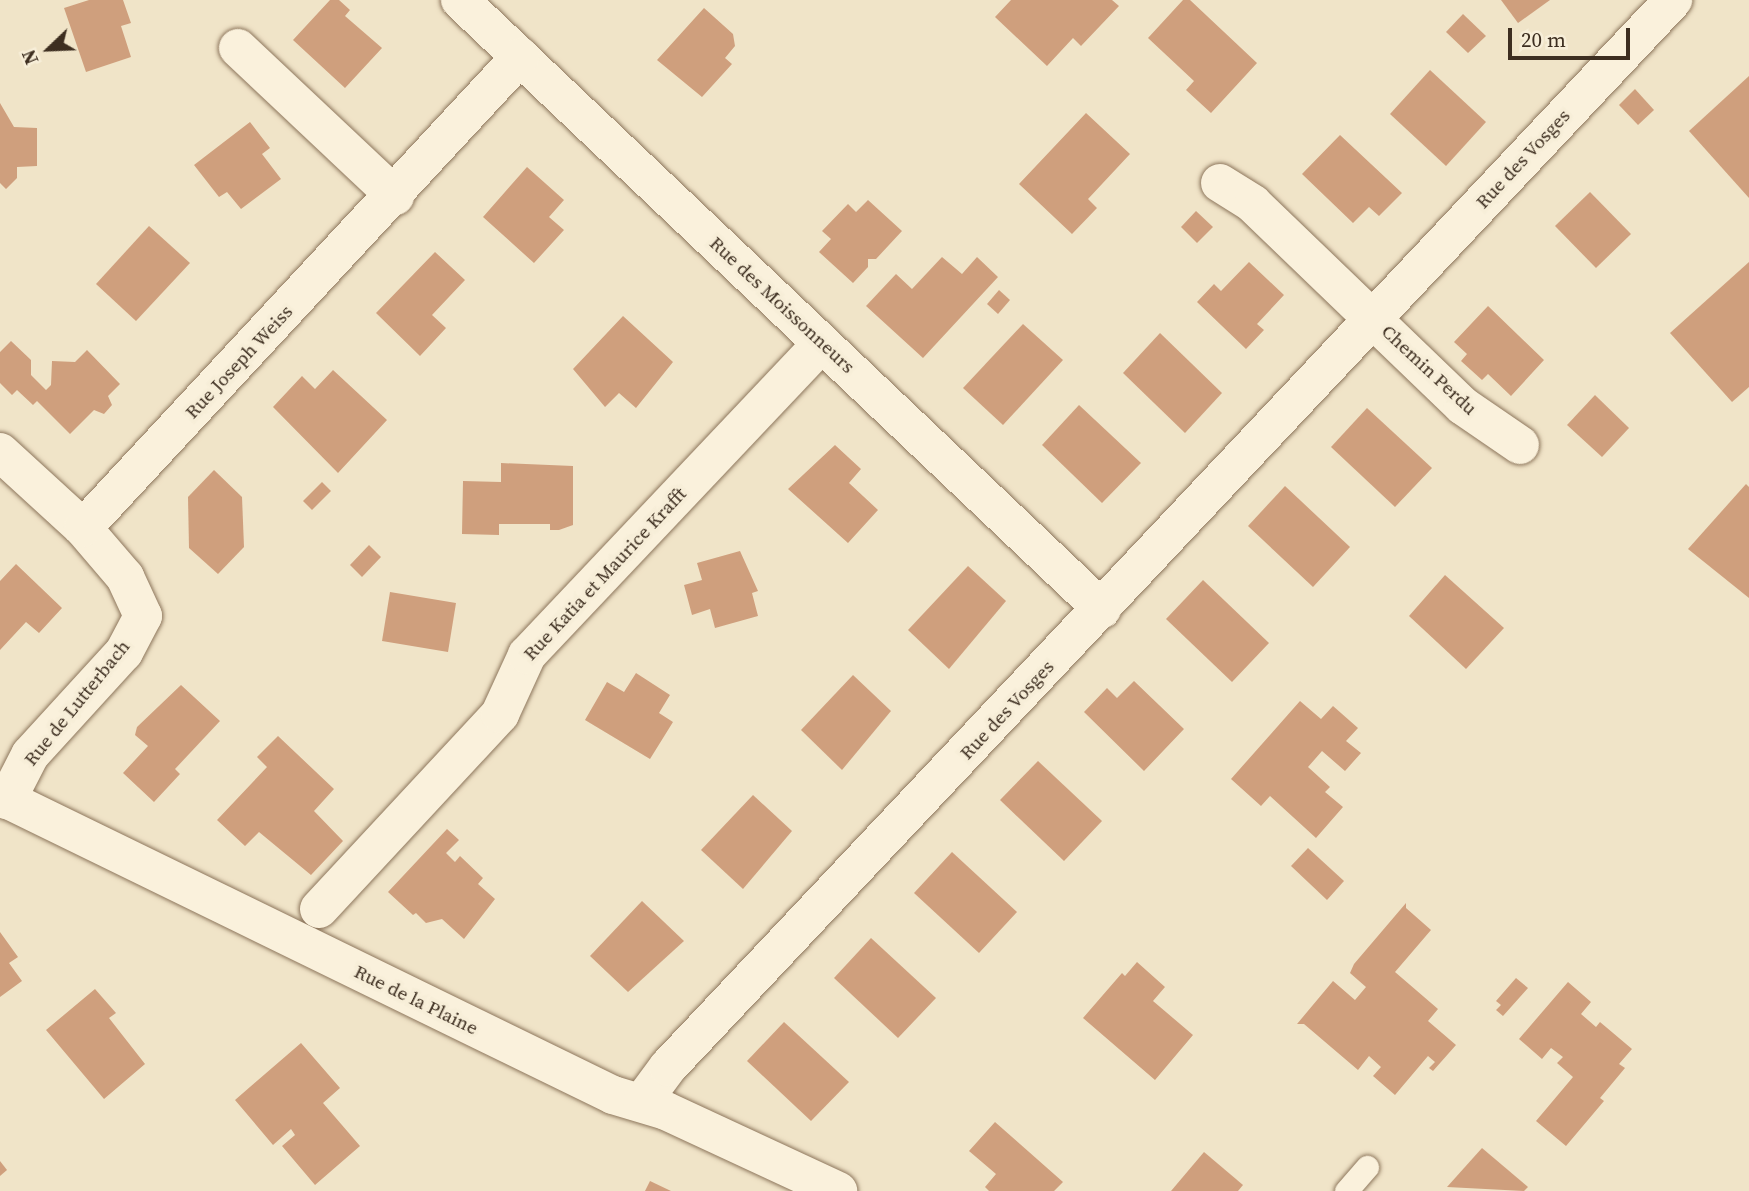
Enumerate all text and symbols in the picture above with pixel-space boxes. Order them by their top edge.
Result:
north arrow [14,14,84,84]
scale bar [1511,14,1634,58]
text: 20 m [1521,25,1566,54]
text: N [15,46,44,69]
street label: Rue des Vosges [1471,104,1575,214]
street label: Rue des Moissonneurs [705,232,859,378]
street label: Rue Joseph Weiss [180,300,298,424]
street label: Chemin Perdu [1377,320,1481,420]
street label: Rue Katia et Maurice Krafft [519,483,691,665]
street label: Rue de Lutterbach [19,636,135,770]
street label: Rue des Vosges [955,655,1059,765]
street label: Rue de la Plaine [350,960,482,1040]

